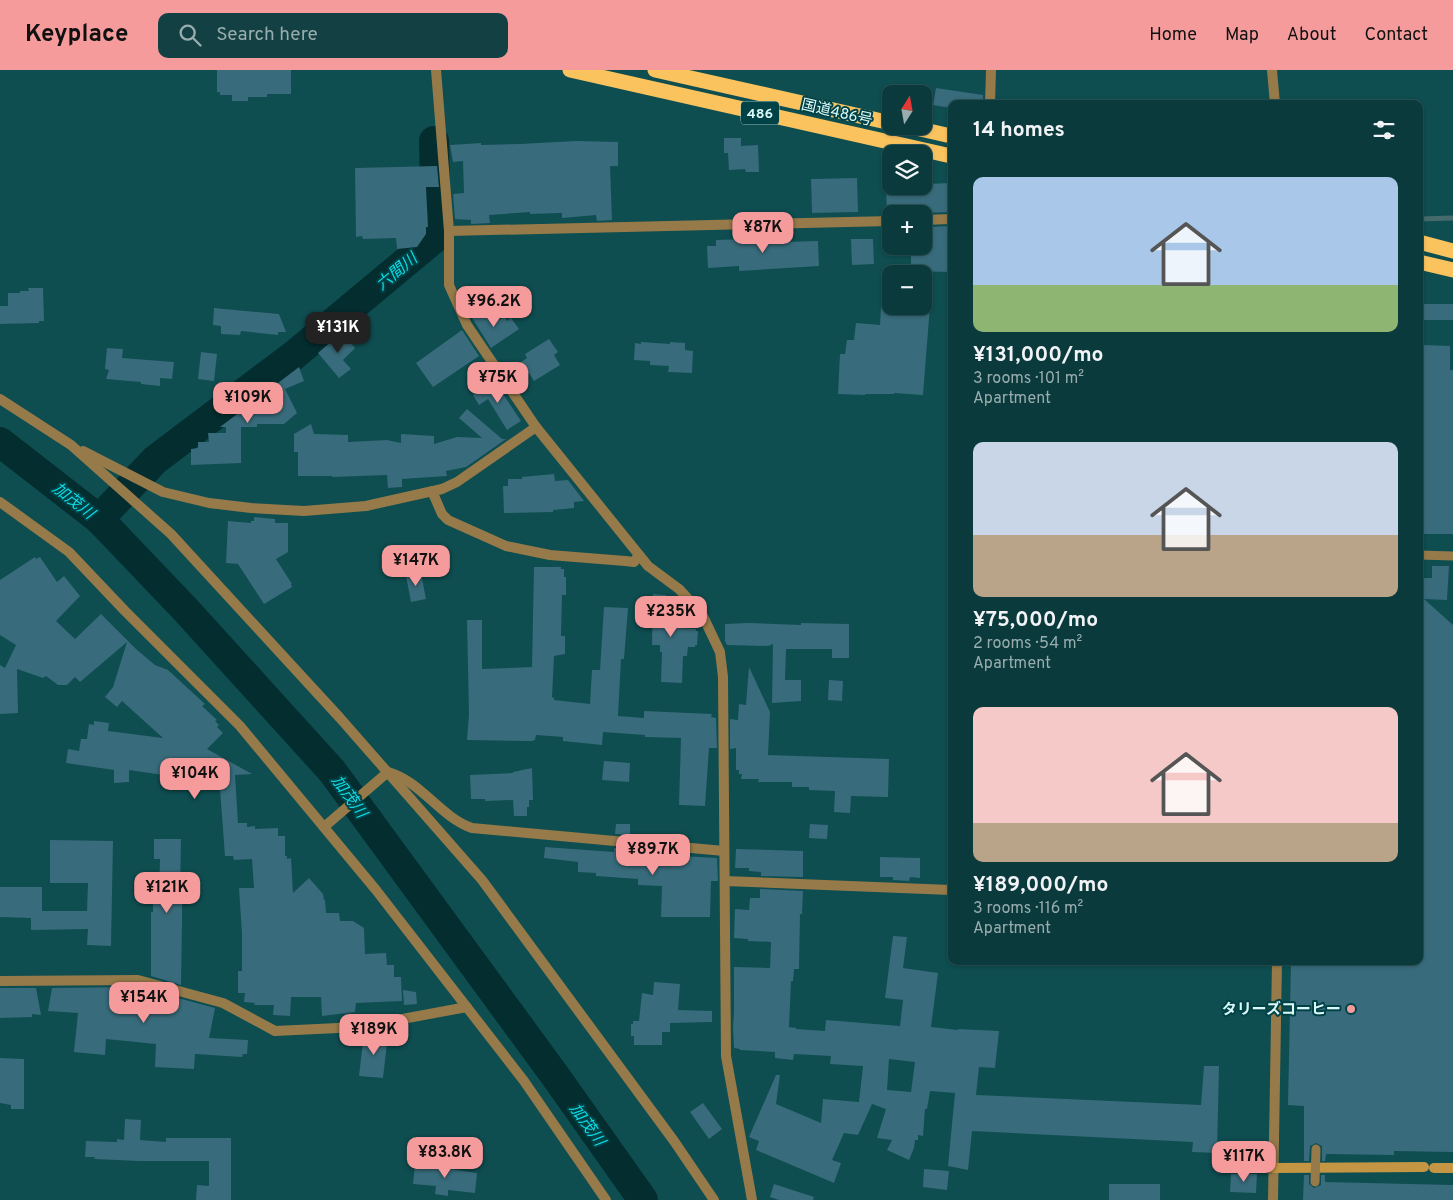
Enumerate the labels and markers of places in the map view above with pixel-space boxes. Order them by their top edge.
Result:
pin: ¥87K [733,212,793,254]
pin: ¥96.2K [453,286,535,328]
pin: ¥131K [303,312,373,354]
pin: ¥75K [468,362,528,404]
pin: ¥109K [213,382,283,424]
pin: ¥147K [381,544,451,587]
pin: ¥235K [636,596,706,638]
pin: ¥104K [160,758,230,800]
pin: ¥89.7K [612,834,694,876]
pin: ¥121K [132,872,202,914]
pin: ¥154K [109,982,179,1024]
place label: タリーズコーヒー [1222,1000,1341,1020]
marker: タリーズコーヒー [1345,1003,1357,1015]
pin: ¥189K [339,1014,409,1056]
pin: ¥83.8K [404,1136,486,1179]
pin: ¥117K [1209,1140,1279,1183]

